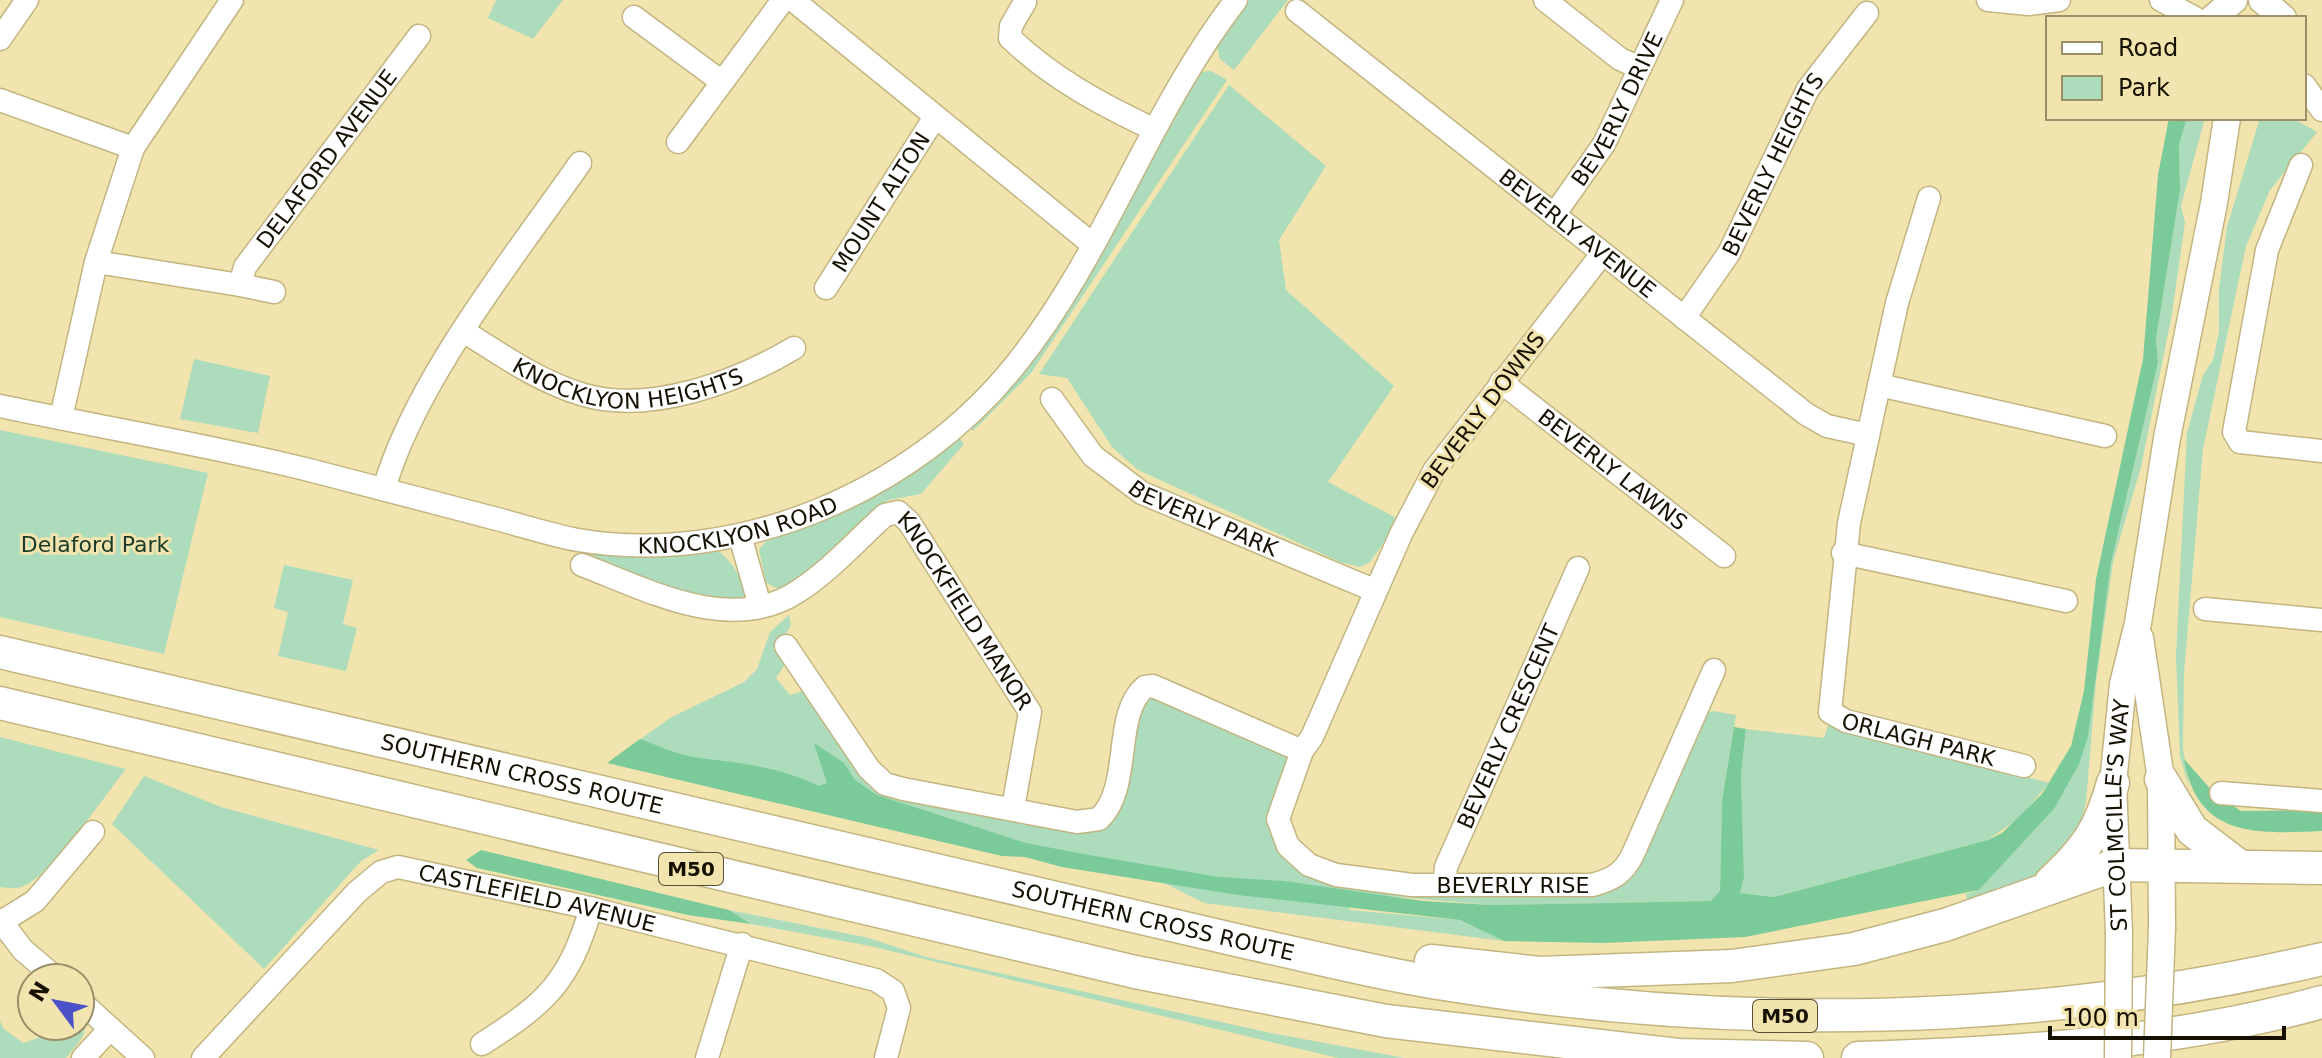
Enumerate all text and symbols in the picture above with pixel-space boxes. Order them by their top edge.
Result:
legend [2046,16,2306,120]
street label: BEVERLY DRIVE [1566,28,1668,191]
text: Road [2118,34,2178,62]
street label: DELAFORD AVENUE [251,65,402,253]
street label: BEVERLY HEIGHTS [1717,68,1829,260]
text: Park [2118,74,2170,102]
street label: MOUNT ALTON [827,127,935,277]
street label: BEVERLY AVENUE [1495,164,1661,303]
street label: BEVERLY DOWNS [1416,327,1550,493]
street label: KNOCKLYON HEIGHTS [509,352,747,413]
street label: BEVERLY LAWNS [1534,404,1692,535]
street label: BEVERLY PARK [1124,475,1282,561]
street label: KNOCKLYON ROAD [638,491,841,558]
street label: KNOCKFIELD MANOR [893,506,1038,714]
park label: Delaford Park [21,532,169,557]
street label: BEVERLY CRESCENT [1452,620,1564,832]
street label: ST COLMCILLE'S WAY [2100,697,2134,932]
street label: ORLAGH PARK [1839,708,1998,771]
street label: SOUTHERN CROSS ROUTE [378,729,666,819]
road number: M50 [659,853,723,885]
street label: CASTLEFIELD AVENUE [416,859,658,937]
street label: BEVERLY RISE [1437,873,1589,898]
street label: SOUTHERN CROSS ROUTE [1009,876,1297,965]
north arrow [16,962,96,1042]
text: N [24,977,55,1006]
scale bar [2050,990,2284,1040]
road number: M50 [1753,1000,1817,1032]
text: 100 m [2062,1004,2139,1032]

